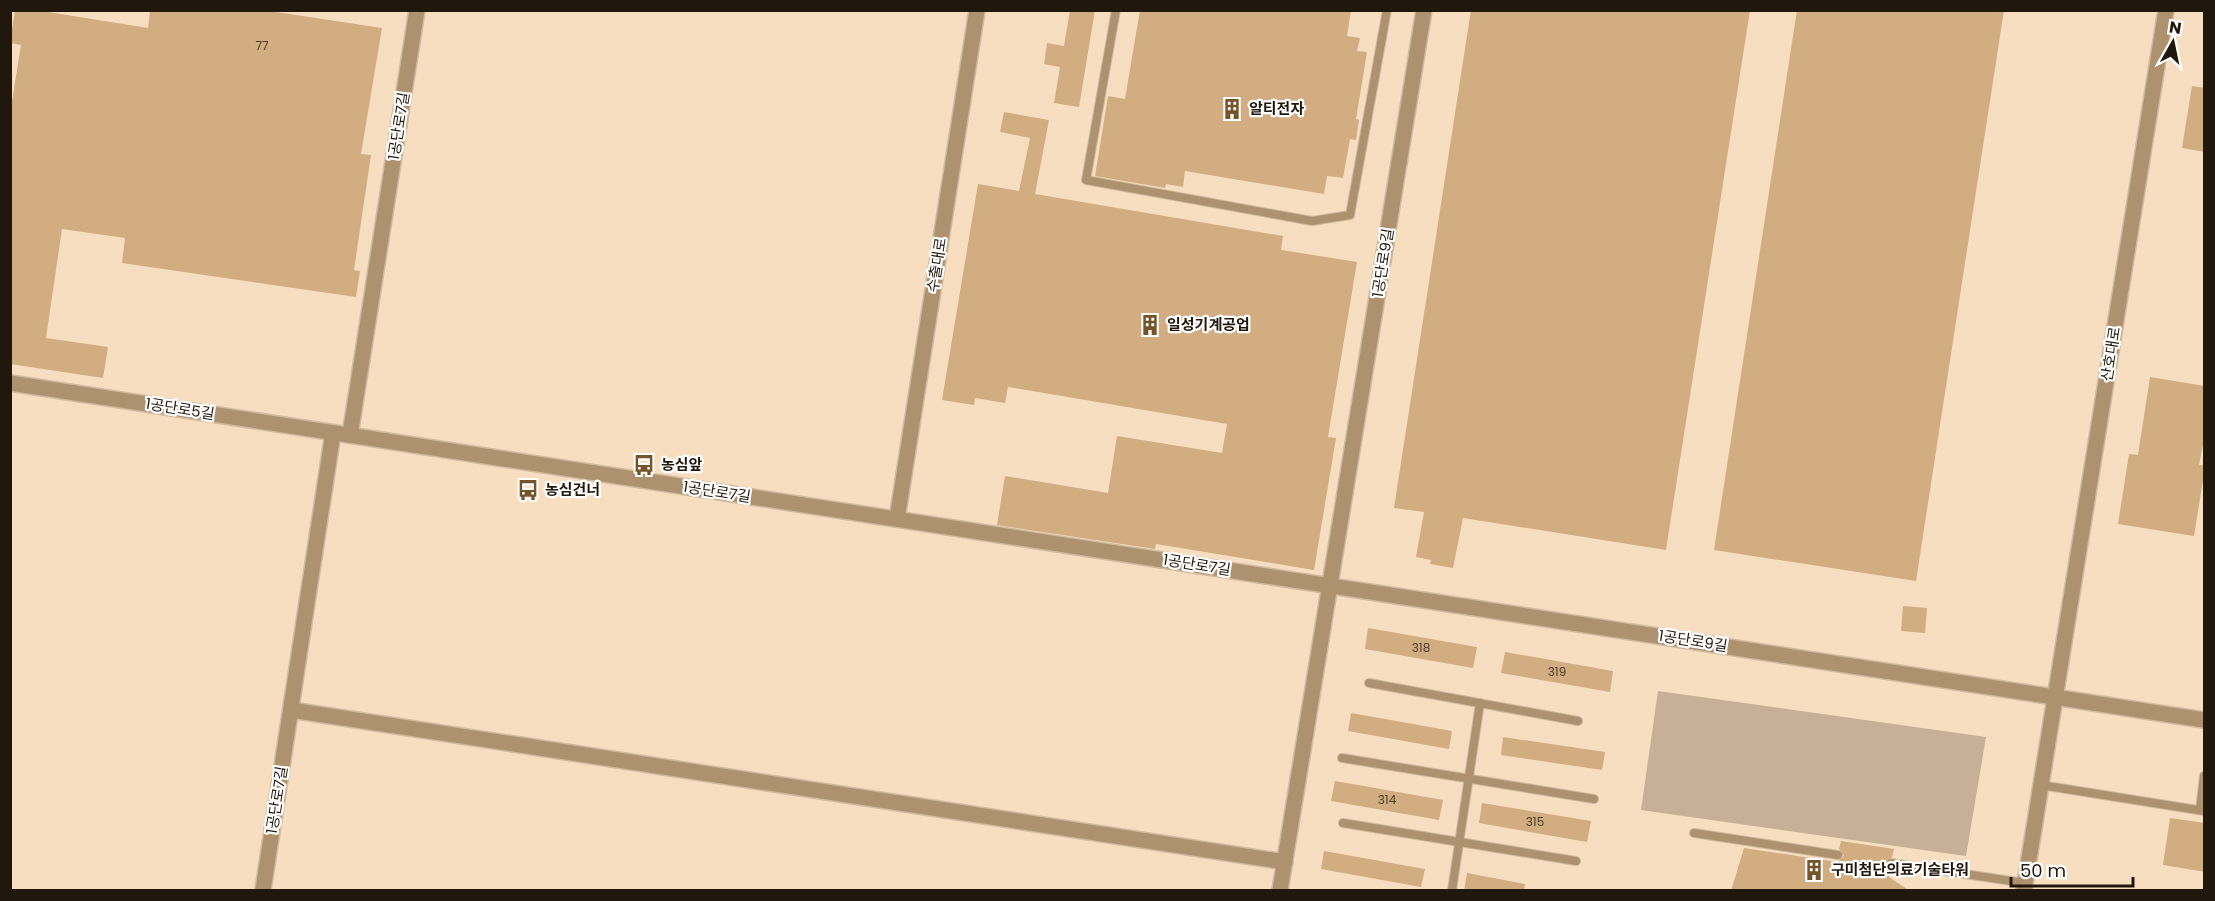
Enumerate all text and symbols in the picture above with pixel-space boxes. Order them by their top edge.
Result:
north arrow [2143,12,2203,72]
text: N [2168,15,2183,40]
house number: 77 [255,37,269,54]
street label: 1공단로7길 [383,91,414,161]
building icon: 알티전자 [1220,97,1244,121]
place label: 알티전자 [1249,98,1304,119]
street label: 1공단로9길 [1367,227,1398,299]
street label: 수출대로 [922,236,951,294]
building icon: 일성기계공업 [1138,313,1162,337]
place label: 일성기계공업 [1167,314,1250,335]
street label: 산호대로 [2096,325,2125,383]
street label: 1공단로5길 [144,393,216,424]
bus stop icon: 농심앞 [632,453,656,477]
place label: 농심앞 [661,454,703,475]
street label: 1공단로7길 [682,476,752,507]
bus stop icon: 농심건너 [516,478,540,502]
place label: 농심건너 [545,479,600,500]
street label: 1공단로7길 [1162,549,1232,580]
street label: 1공단로9길 [1657,625,1729,656]
house number: 318 [1412,639,1430,656]
house number: 319 [1548,663,1566,680]
street label: 1공단로7길 [261,765,292,835]
house number: 314 [1378,791,1397,808]
house number: 315 [1526,813,1544,830]
scale bar [2011,850,2132,888]
building icon: 구미첨단의료기술타워 [1802,858,1826,882]
text: 50 m [2020,858,2066,883]
place label: 구미첨단의료기술타워 [1831,859,1969,880]

